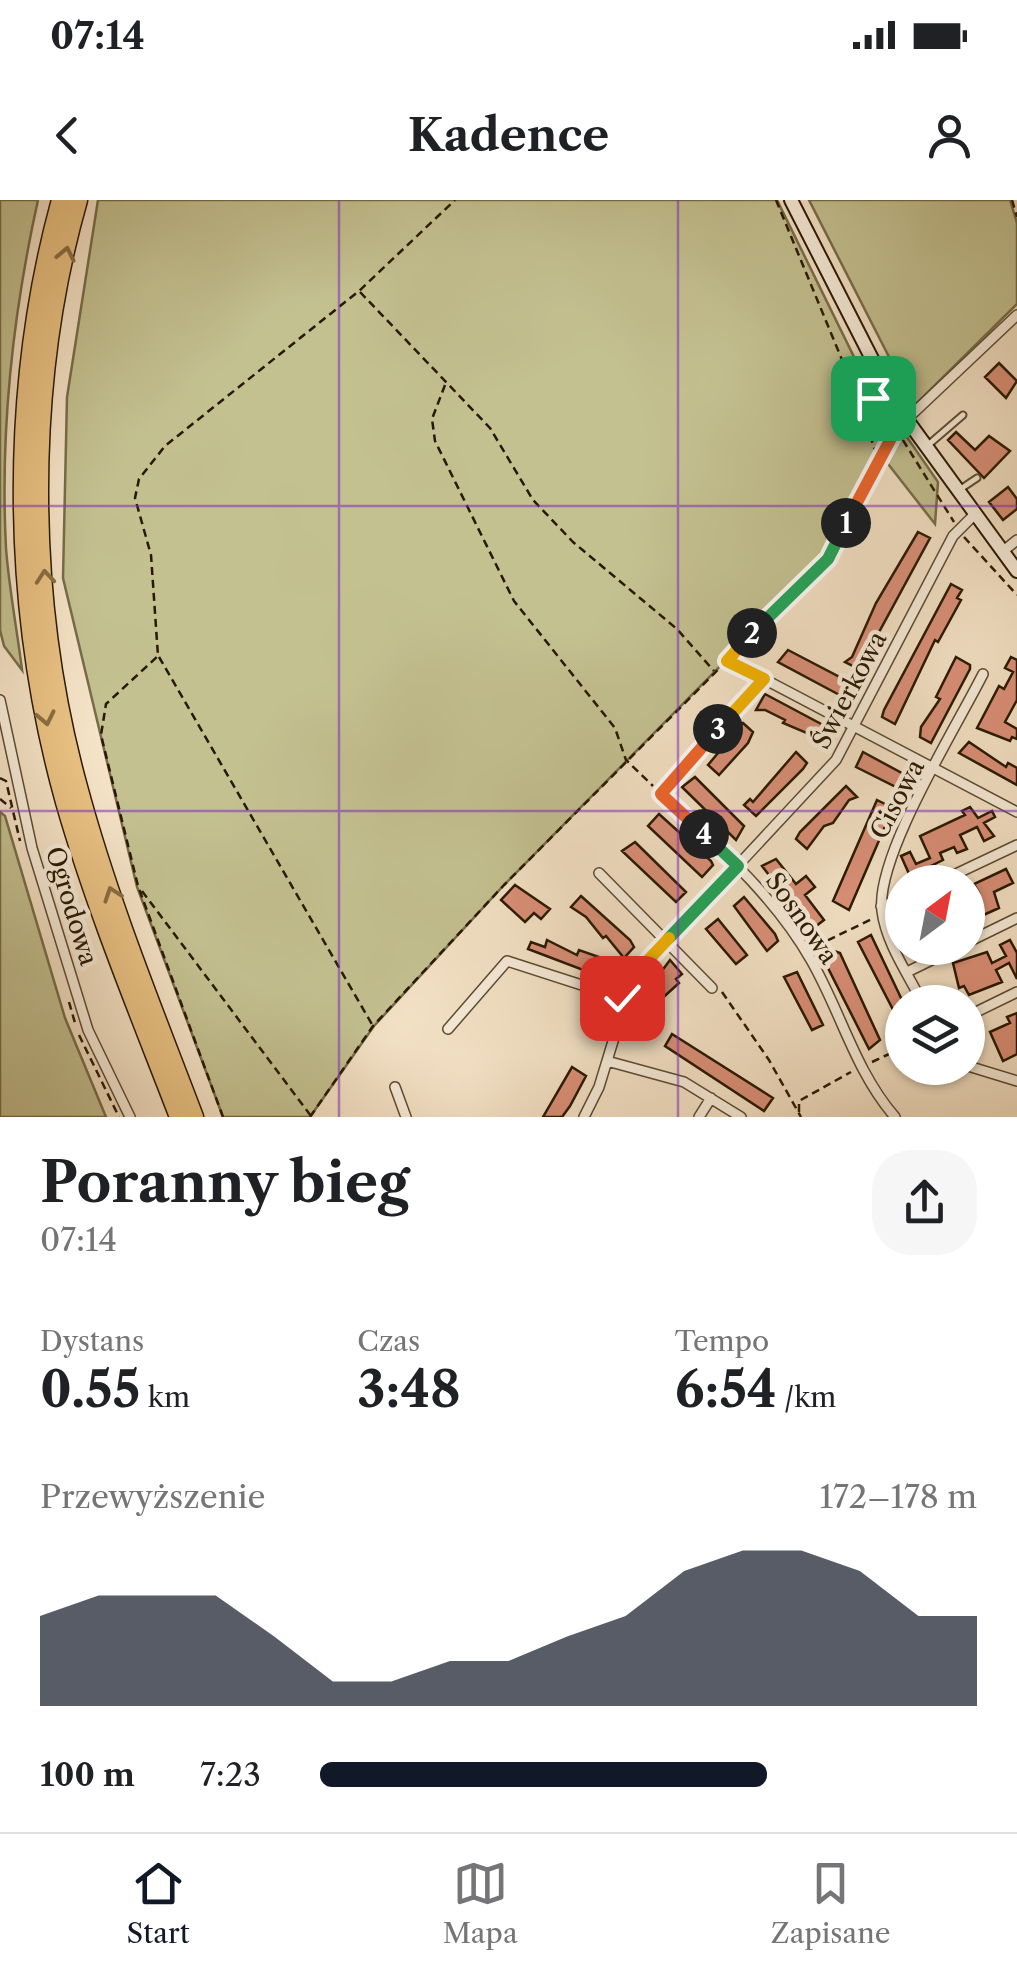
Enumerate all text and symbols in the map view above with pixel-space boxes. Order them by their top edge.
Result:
text: 07:14 [50,12,145,59]
text: Kadence [408,107,609,163]
icon: back [40,108,95,163]
icon: person [922,108,977,163]
one-way arrow [54,246,75,263]
pin [831,356,916,441]
icon: arrive [846,371,901,426]
pin: 1 [821,498,871,548]
text: 1 [840,506,852,540]
one-way arrow [34,569,56,585]
pin: 2 [727,608,777,658]
text: 2 [744,616,760,650]
street label: Świerkowa [806,625,894,754]
pin: 3 [693,704,743,754]
one-way arrow [34,709,55,726]
text: 3 [710,712,726,746]
street label: Cisowa [864,753,932,844]
pin: 4 [679,809,729,859]
text: 4 [696,817,712,851]
street label: Ogrodowa [39,843,104,970]
north arrow [885,865,985,965]
map controls [885,865,985,1085]
street label: Sosnowa [759,867,845,971]
one-way arrow [103,887,123,904]
pin [580,956,665,1041]
icon: check [595,971,650,1026]
button: layers [885,985,985,1085]
text: Poranny bieg [40,1149,410,1216]
button: share [872,1150,977,1255]
text: 07:14 [40,1220,117,1259]
text: Dystans [40,1324,144,1358]
text: Czas [357,1324,420,1358]
text: Tempo [675,1324,769,1358]
text: 0.55 [40,1358,140,1420]
text: 3:48 [357,1358,461,1420]
text: 6:54 [675,1358,777,1420]
text: km [140,1380,190,1414]
text: /km [777,1380,836,1414]
text: Przewyższenie [40,1477,265,1516]
text: 172–178 m [819,1477,977,1516]
text: 100 m [40,1755,135,1794]
text: 7:23 [200,1755,261,1794]
tab: Start [127,1856,190,1950]
tab: Mapa [443,1856,518,1950]
tab: Zapisane [771,1856,890,1950]

